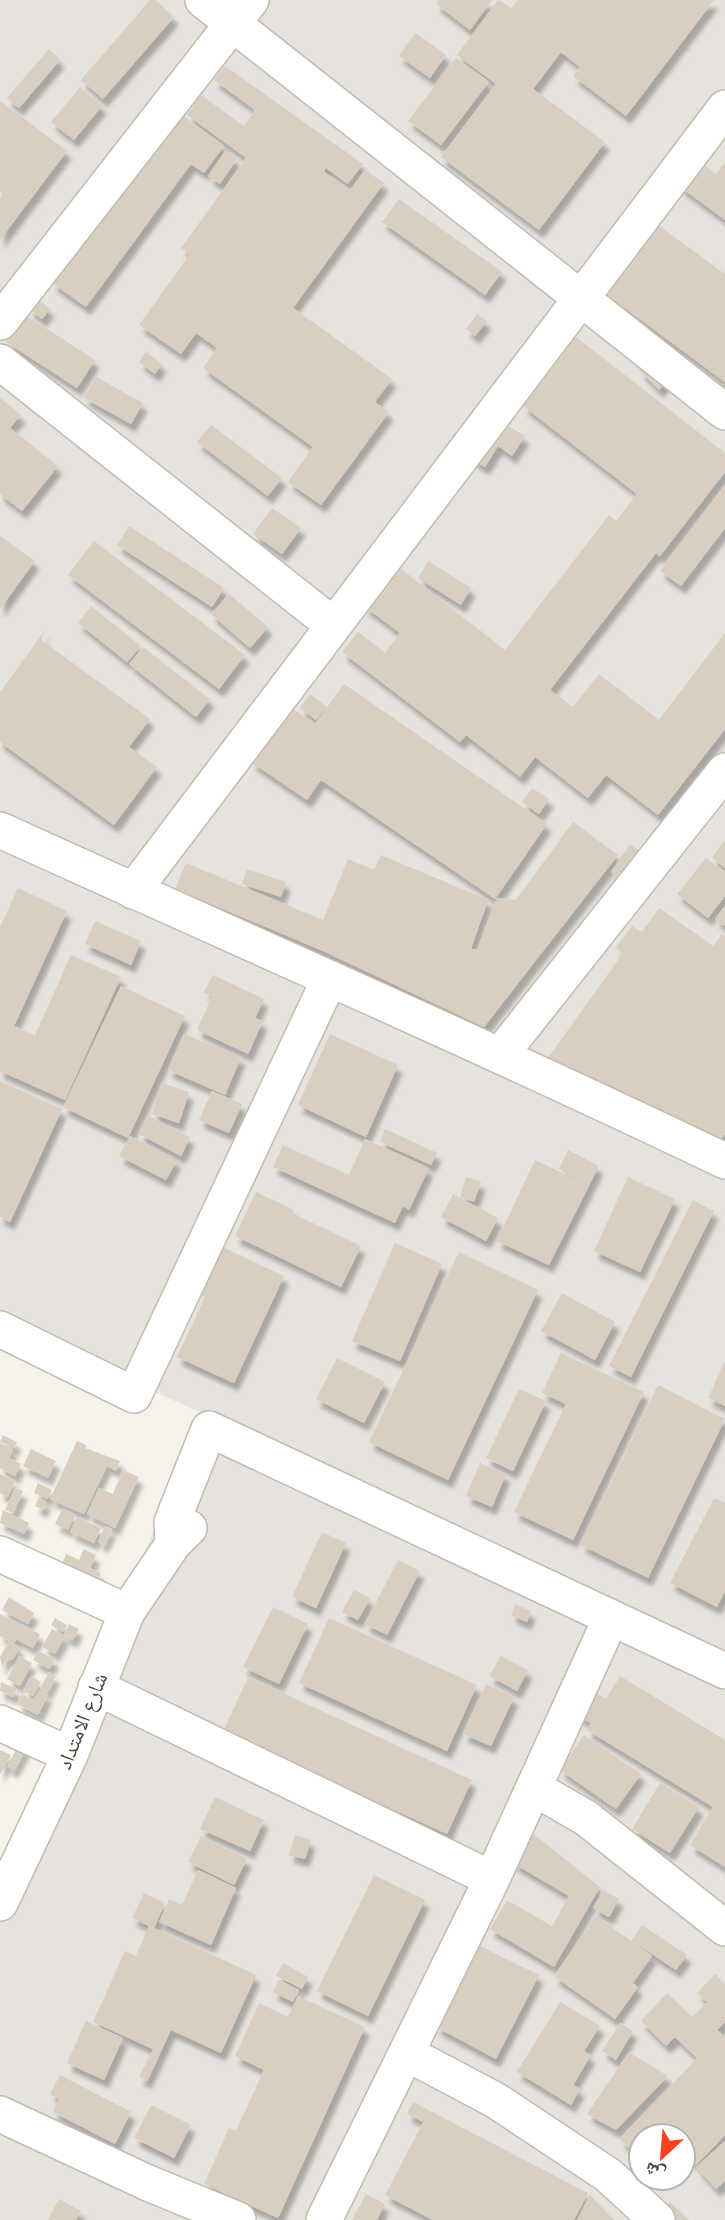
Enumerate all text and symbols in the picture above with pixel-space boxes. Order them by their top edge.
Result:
street label: شارع الامتداد [50,1668,114,1774]
north arrow [627,2122,697,2192]
text: ش [640,2155,670,2187]

